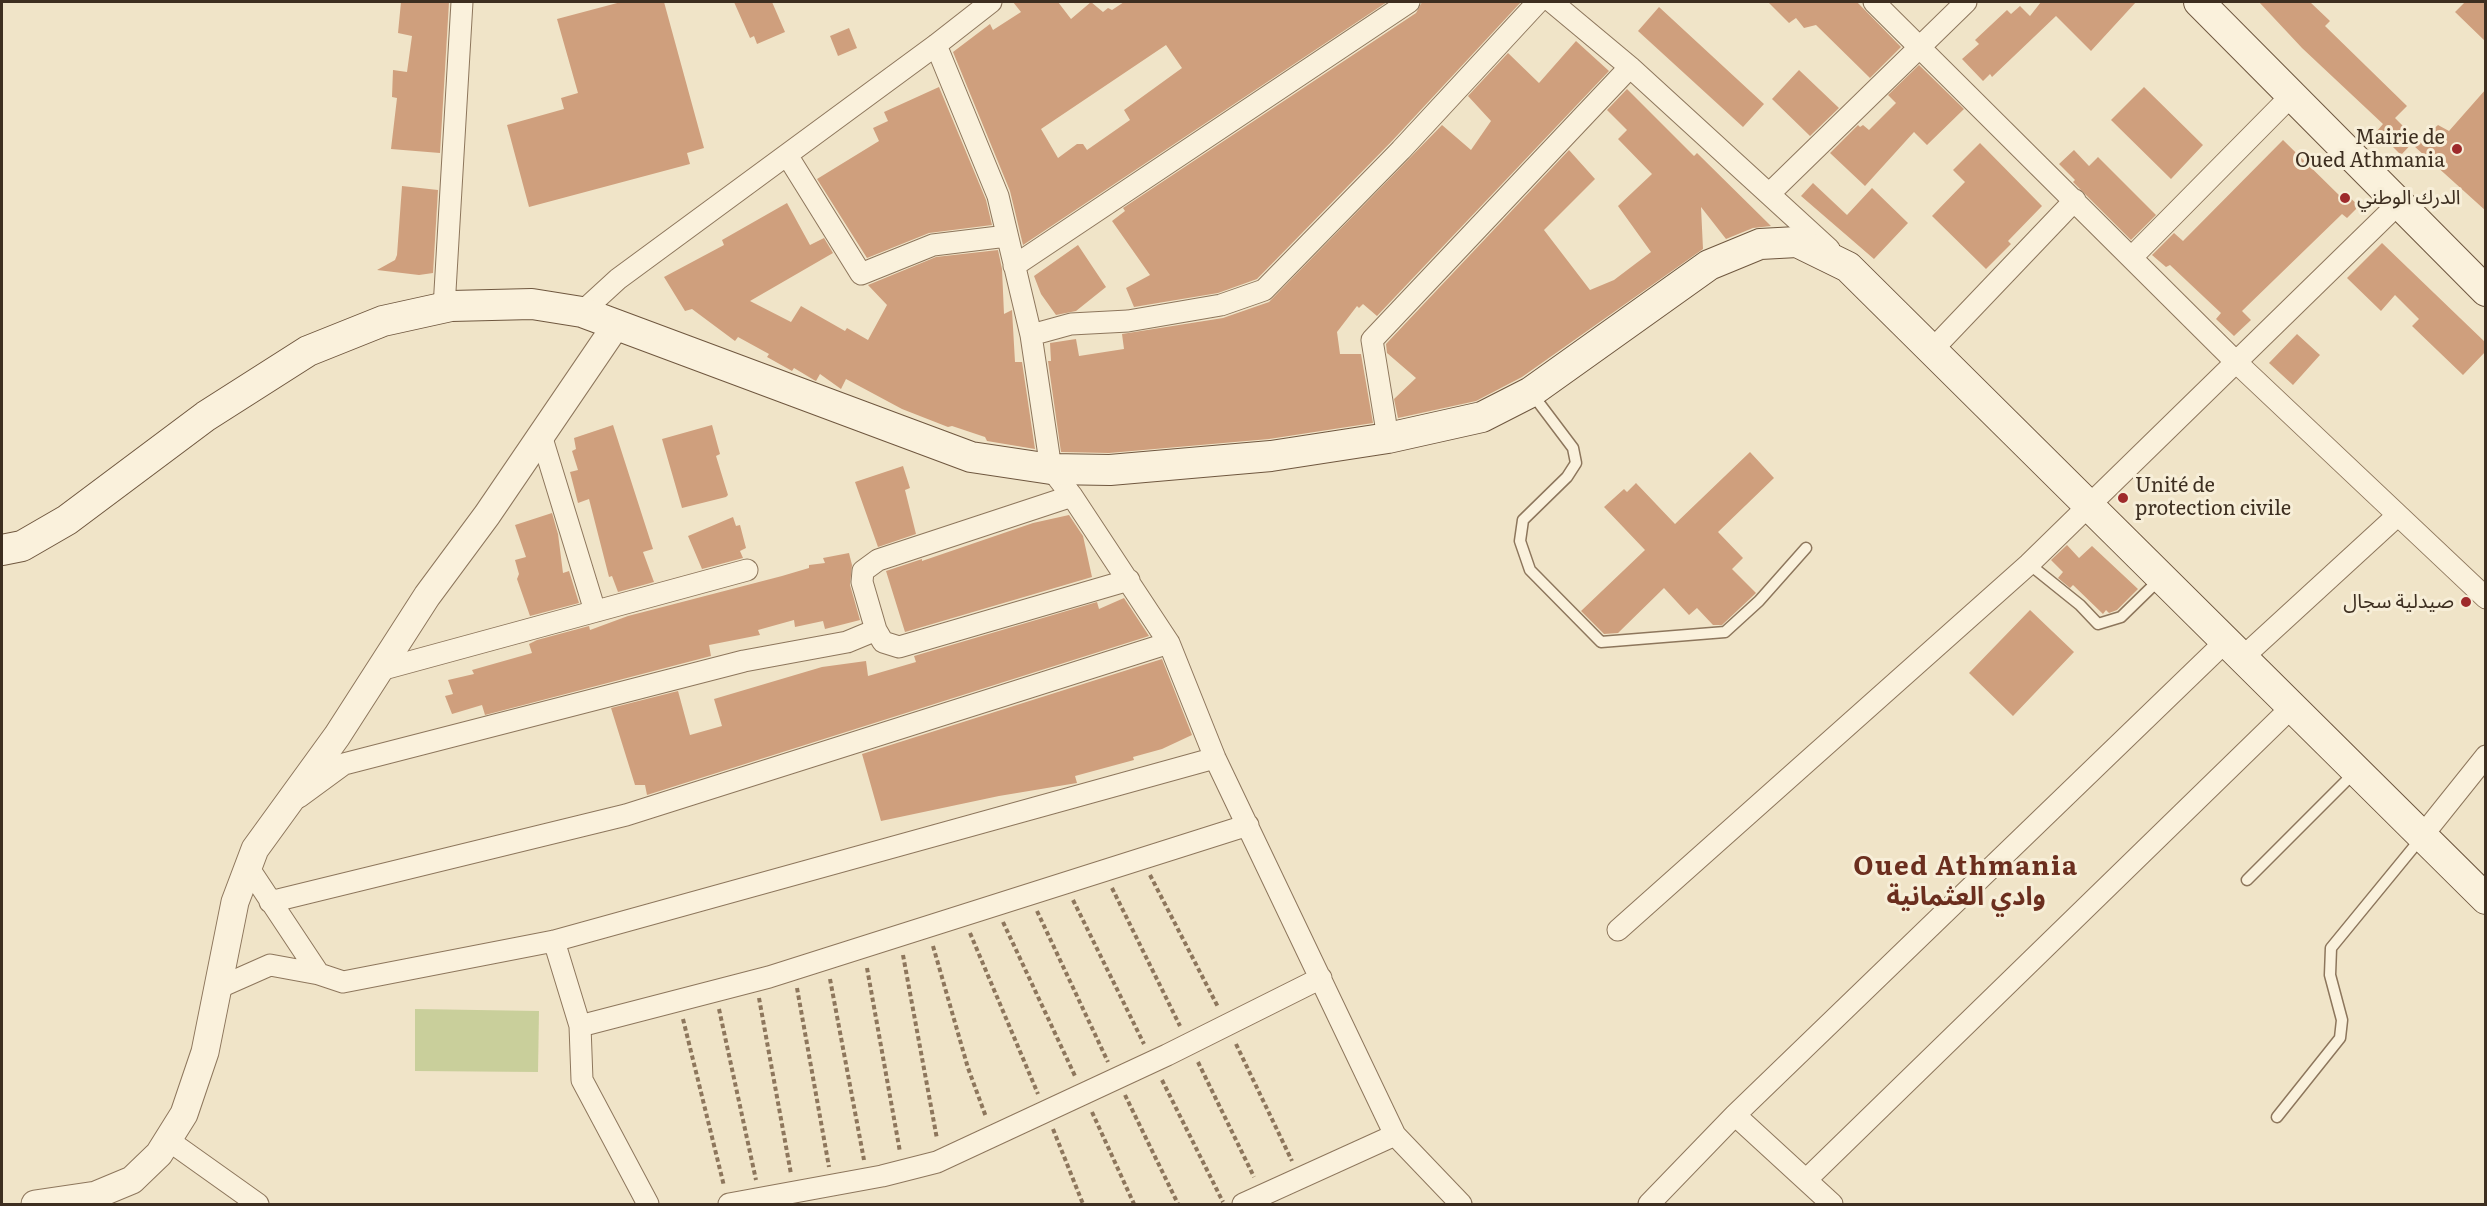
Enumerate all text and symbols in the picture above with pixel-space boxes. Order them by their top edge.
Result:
place label: Mairie de Oued Athmania [2295,126,2445,173]
marker: Mairie de Oued Athmania [2450,142,2464,156]
place label: الدرك الوطني [2357,186,2461,210]
marker: الدرك الوطني [2338,191,2352,205]
place label: Unité de protection civile [2135,474,2291,521]
marker: Unité de protection civile [2116,491,2130,505]
place label: صيدلية سجال [2343,590,2454,614]
marker: صيدلية سجال [2459,595,2473,609]
district label: Oued Athmania وادي العثمانية [1853,851,2079,912]

